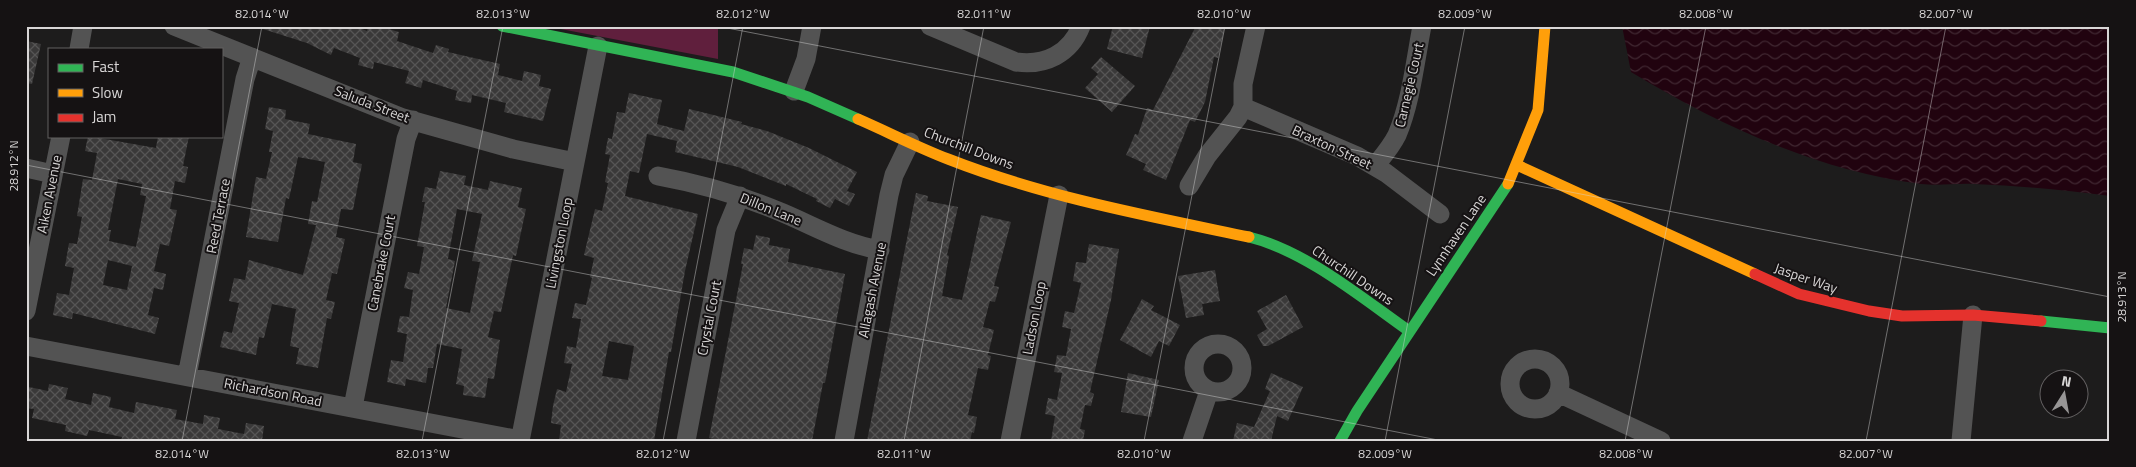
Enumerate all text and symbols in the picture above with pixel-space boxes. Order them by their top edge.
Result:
text: 82.014°W [235,4,289,23]
text: 82.013°W [476,4,530,23]
text: 82.012°W [716,4,770,23]
text: 82.011°W [957,4,1011,23]
text: 82.010°W [1197,4,1251,23]
text: 82.009°W [1438,4,1492,23]
text: 82.008°W [1679,4,1733,23]
text: 82.007°W [1919,4,1973,23]
street label: Carnegie Court [1389,40,1428,129]
legend [48,48,222,138]
text: Fast [92,55,120,78]
street label: Saluda Street [332,80,413,127]
text: Slow [92,81,123,104]
text: Jam [92,105,116,128]
street label: Braxton Street [1289,119,1376,174]
street label: Churchill Downs [921,121,1017,174]
text: 28.912°N [4,140,23,192]
street label: Aiken Avenue [31,153,66,235]
street label: Reed Terrace [200,177,235,255]
street label: Dillon Lane [737,187,805,230]
street label: Lynnhaven Lane [1420,190,1491,280]
street label: Livingston Loop [539,196,578,290]
street label: Canebrake Court [361,213,400,313]
street label: Churchill Downs [1308,239,1398,310]
street label: Allagash Avenue [852,240,891,339]
street label: Jasper Way [1772,257,1841,298]
text: 28.913°N [2112,271,2131,323]
street label: Crystal Court [691,279,726,357]
street label: Ladson Loop [1016,279,1051,356]
north arrow [2038,370,2088,420]
text: N [2060,370,2073,392]
street label: Richardson Road [222,372,324,411]
text: 82.014°W [155,444,209,463]
text: 82.013°W [396,444,450,463]
text: 82.012°W [636,444,690,463]
text: 82.011°W [877,444,931,463]
text: 82.010°W [1117,444,1171,463]
text: 82.009°W [1358,444,1412,463]
text: 82.008°W [1599,444,1653,463]
text: 82.007°W [1839,444,1893,463]

